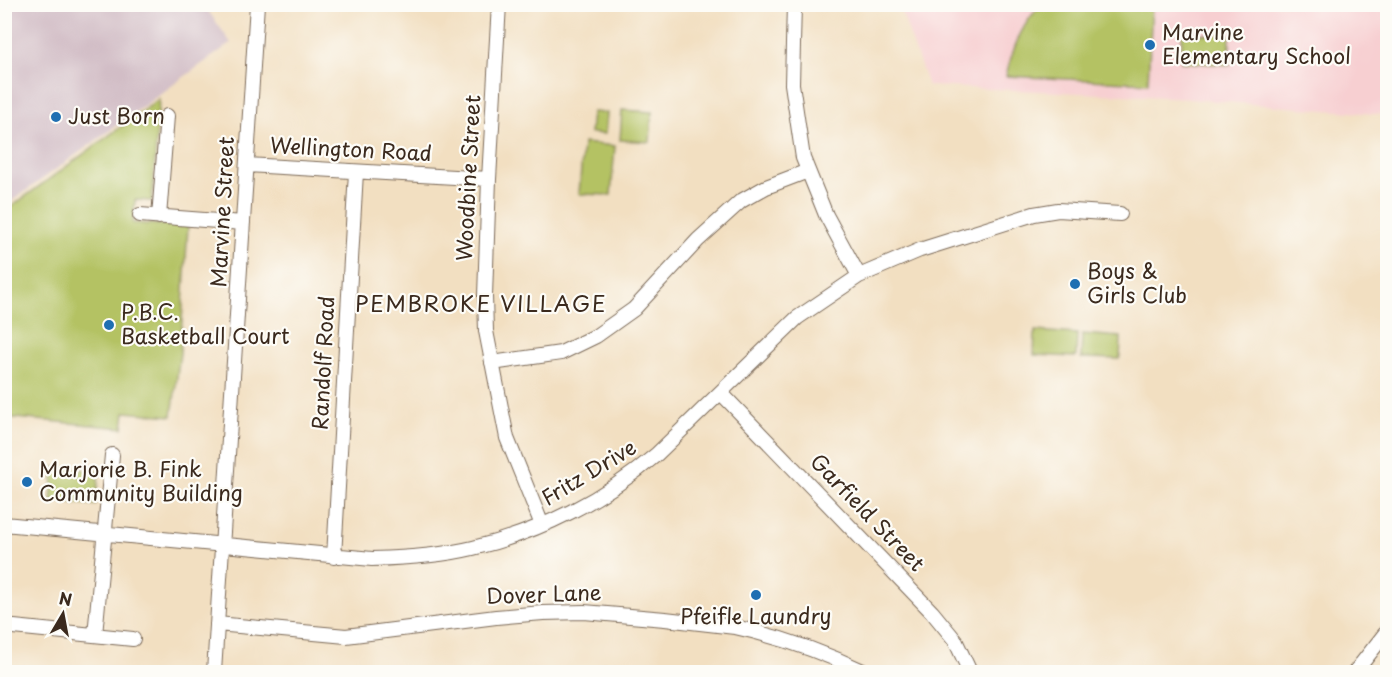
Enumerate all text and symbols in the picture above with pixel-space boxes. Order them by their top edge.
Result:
place label: Marvine Elementary School [1162,15,1351,71]
marker: Marvine Elementary School [1143,38,1157,52]
street label: Woodbine Street [447,94,487,262]
place label: Just Born [68,99,165,131]
marker: Just Born [49,110,63,124]
street label: Wellington Road [269,128,433,168]
street label: Marvine Street [201,136,241,288]
place label: Boys & Girls Club [1087,254,1187,310]
marker: Boys & Girls Club [1068,277,1082,291]
district label: PEMBROKE VILLAGE [355,286,607,319]
place label: P.B.C. Basketball Court [121,295,290,351]
street label: Randolf Road [303,295,341,431]
marker: P.B.C. Basketball Court [102,318,116,332]
street label: Fritz Drive [534,430,642,512]
street label: Garfield Street [804,445,933,578]
place label: Marjorie B. Fink Community Building [39,452,243,508]
marker: Marjorie B. Fink Community Building [20,475,34,489]
street label: Dover Lane [486,575,602,611]
north arrow [33,584,93,644]
text: N [57,585,74,611]
marker: Pfeifle Laundry [749,588,763,602]
place label: Pfeifle Laundry [680,599,832,631]

